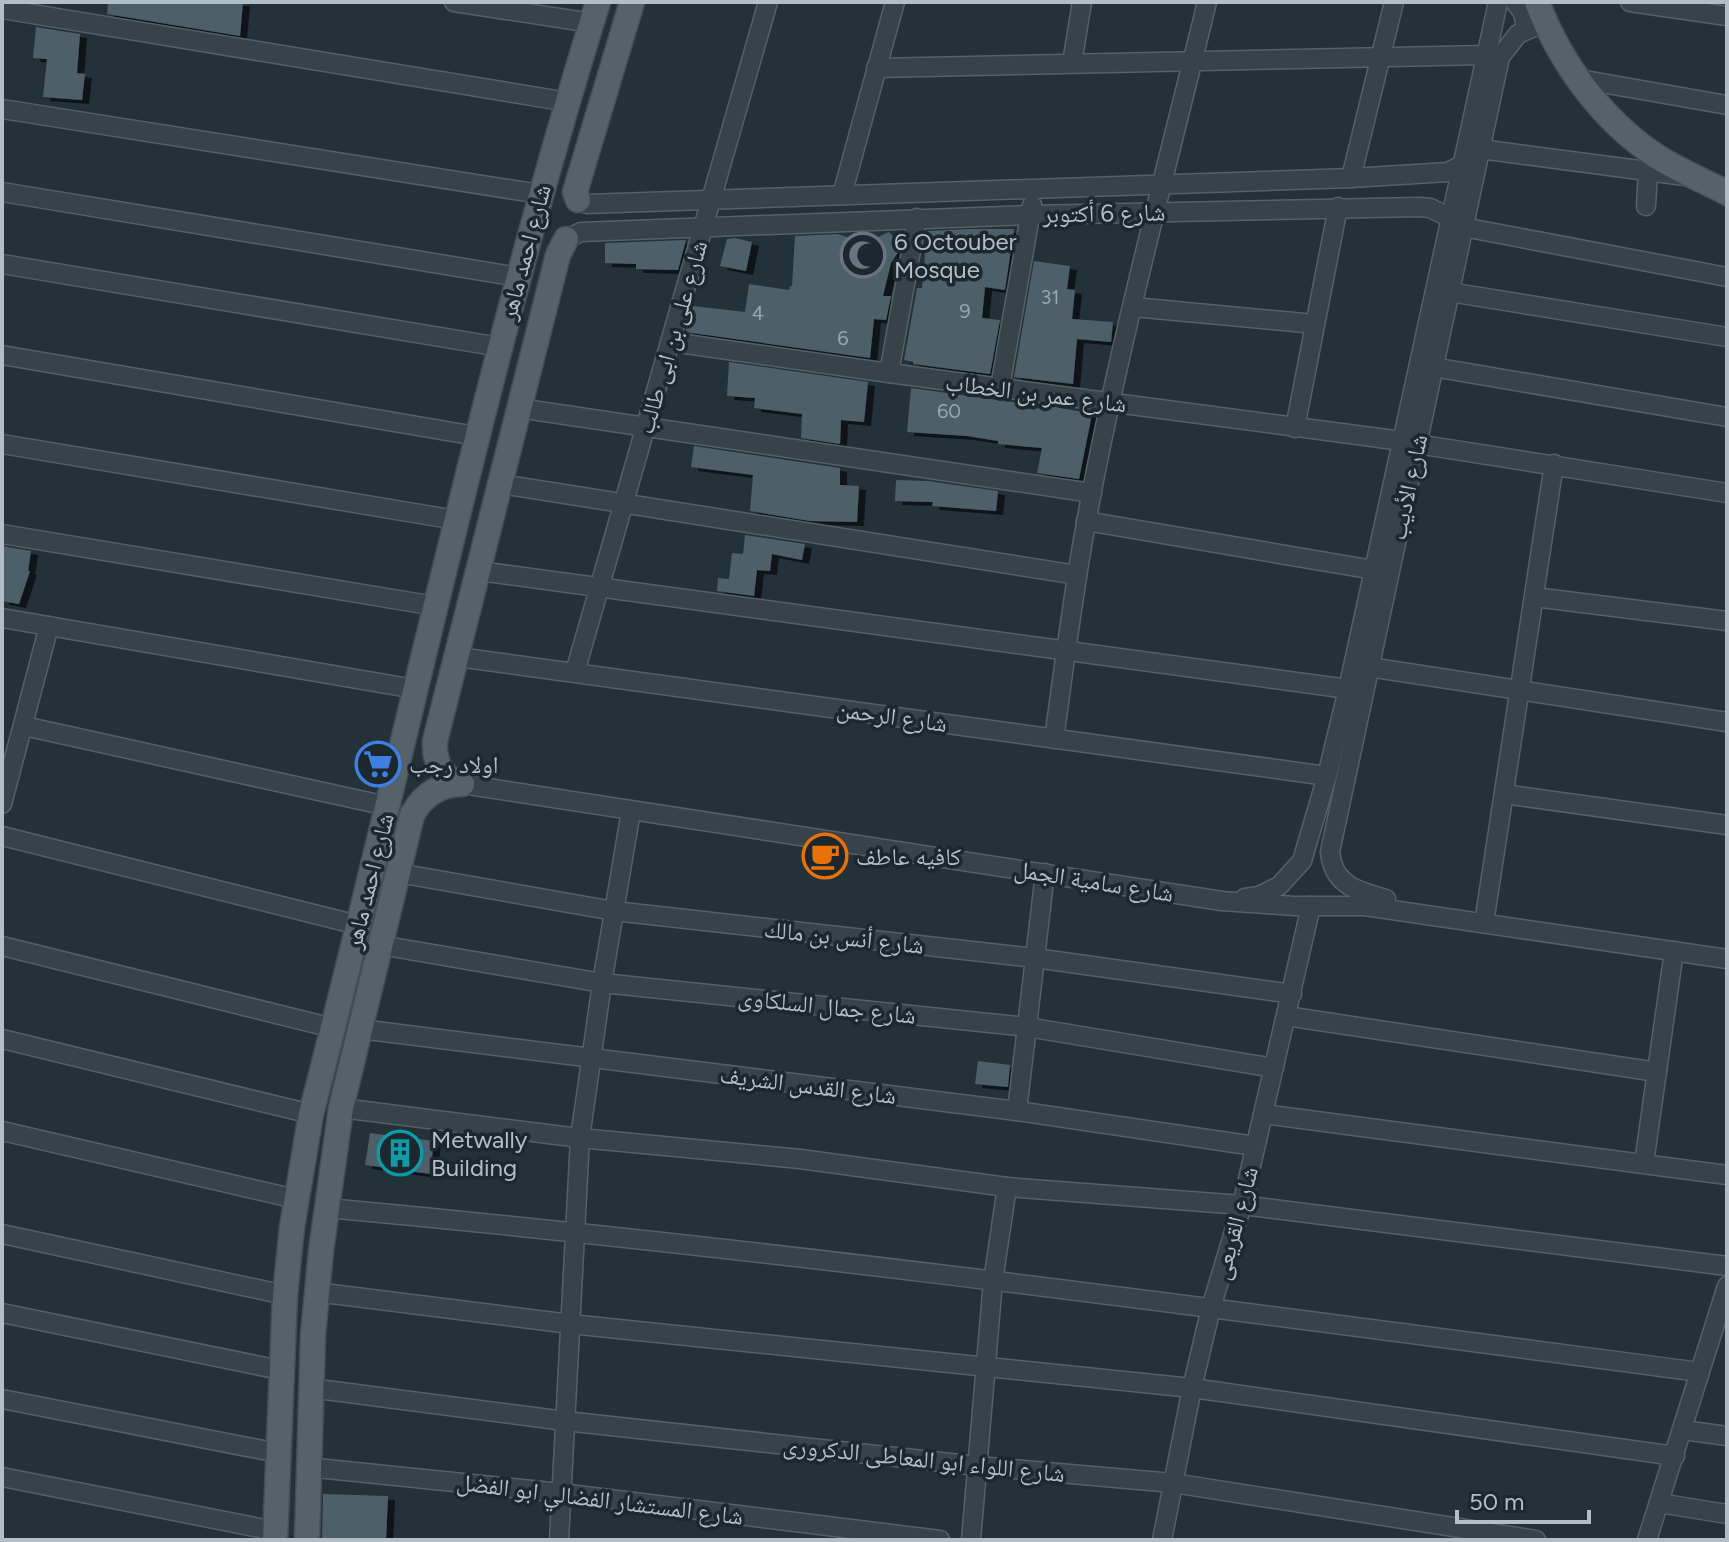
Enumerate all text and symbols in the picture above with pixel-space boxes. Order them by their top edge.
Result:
street label: شارع احمد ماهر [493,181,558,324]
street label: شارع 6 أكتوبر [1041,197,1166,230]
place label: 6 Octouber Mosque [894,227,1017,284]
mosque icon: 6 Octouber Mosque [839,231,887,279]
street label: شارع على بن ابى طالب [631,237,714,437]
house number: 31 [1040,285,1060,309]
house number: 9 [959,299,971,323]
house number: 4 [752,301,764,325]
house number: 6 [837,326,849,350]
street label: شارع عمر بن الخطاب [944,368,1128,419]
house number: 60 [937,399,961,423]
street label: شارع الأديب [1383,431,1434,543]
street label: شارع الرحمن [835,694,949,739]
supermarket icon: اولاد رجب [354,740,402,788]
place label: اولاد رجب [409,750,498,779]
street label: شارع احمد ماهر [338,810,401,953]
cafe icon: كافيه عاطف [801,832,849,880]
place label: كافيه عاطف [856,842,961,871]
street label: شارع سامية الجمل [1012,854,1176,909]
street label: شارع أنس بن مالك [763,914,925,961]
street label: شارع جمال السلكاوى [736,982,917,1031]
street label: شارع القدس الشريف [718,1060,898,1111]
place label: Metwally Building [431,1125,528,1182]
building icon: Metwally Building [376,1129,424,1177]
street label: شارع القريعى [1206,1163,1265,1283]
street label: شارع اللواء ابو المعاطى الدكرورى [782,1430,1066,1489]
street label: شارع المستشار الفضالي ابو الفضل [454,1467,745,1536]
scale bar [1457,1474,1589,1524]
text: 50 m [1469,1487,1525,1516]

